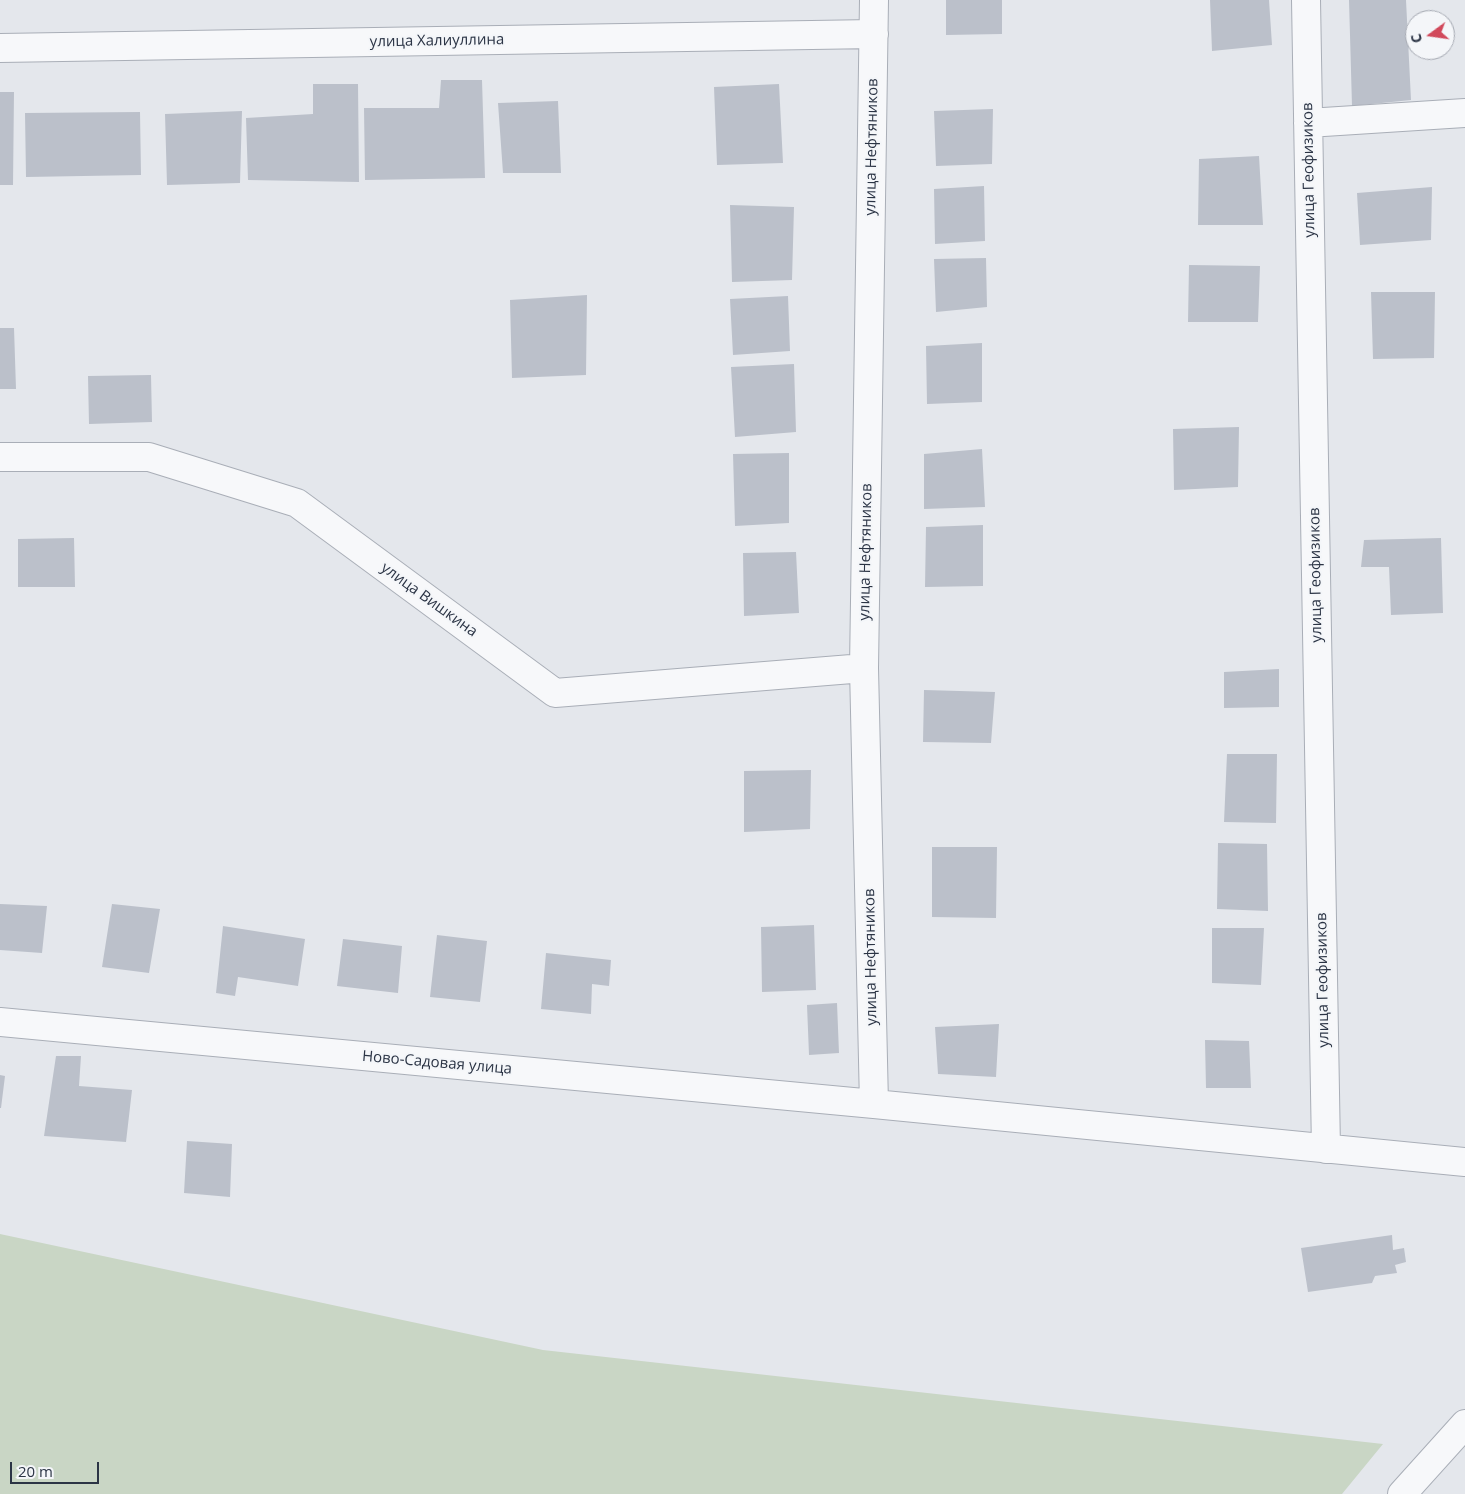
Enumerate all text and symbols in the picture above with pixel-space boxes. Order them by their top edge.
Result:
north arrow [1405,10,1455,60]
street label: улица Халиуллина [370,31,504,51]
text: С [1406,32,1426,45]
street label: улица Нефтяников [862,78,882,216]
street label: улица Геофизиков [1299,102,1319,238]
street label: улица Нефтяников [856,483,876,621]
street label: улица Геофизиков [1306,507,1326,643]
street label: улица Вишкина [377,559,481,641]
street label: улица Нефтяников [861,888,881,1026]
street label: улица Геофизиков [1313,912,1333,1048]
street label: Ново-Садовая улица [361,1047,513,1079]
scale bar [12,1452,101,1484]
text: 20 m [18,1461,53,1481]

